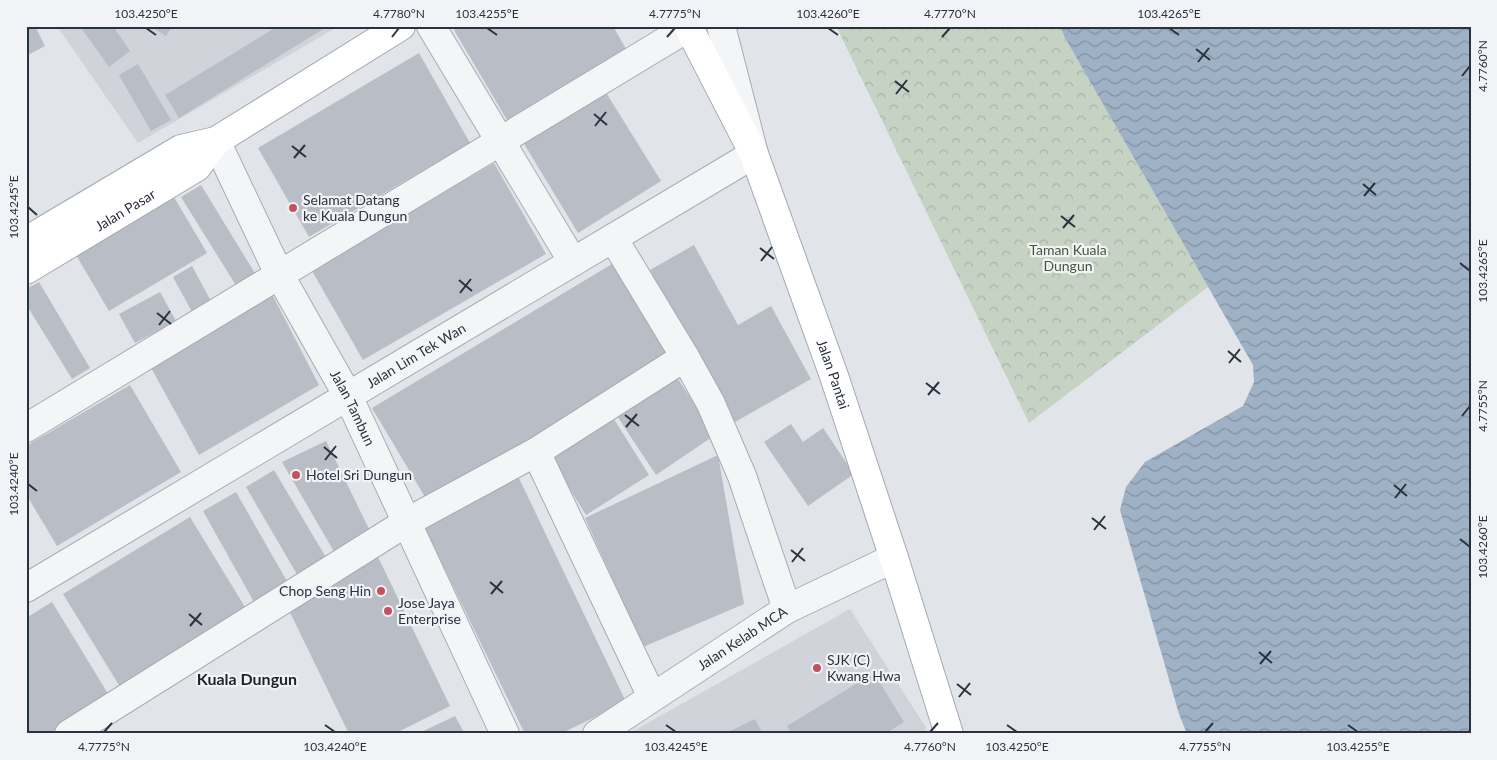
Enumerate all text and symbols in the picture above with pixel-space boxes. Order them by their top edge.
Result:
text: 103.4250°E [114,6,178,21]
text: 4.7780°N [373,6,425,21]
text: 103.4255°E [455,6,519,21]
text: 4.7775°N [649,6,701,21]
text: 103.4260°E [796,6,860,21]
text: 4.7770°N [924,6,976,21]
text: 103.4265°E [1137,6,1201,21]
text: 4.7760°N [1475,40,1490,92]
text: 103.4245°E [6,175,21,239]
street label: Jalan Pasar [92,185,158,234]
place label: Selamat Datang ke Kuala Dungun [303,191,407,224]
marker: Selamat Datang ke Kuala Dungun [287,202,299,214]
text: 103.4265°E [1475,239,1490,303]
park label: Taman Kuala Dungun [1029,241,1107,274]
street label: Jalan Lim Tek Wan [363,319,468,391]
street label: Jalan Pantai [814,337,853,411]
street label: Jalan Tambun [327,367,379,448]
text: 4.7755°N [1475,380,1490,432]
text: 103.4240°E [6,452,21,516]
place label: Hotel Sri Dungun [306,466,412,483]
marker: Hotel Sri Dungun [290,469,302,481]
text: 103.4260°E [1475,515,1490,579]
place label: Chop Seng Hin [279,582,371,599]
marker: Chop Seng Hin [375,585,387,597]
place label: Jose Jaya Enterprise [398,594,461,627]
street label: Jalan Kelab MCA [694,602,791,674]
marker: Jose Jaya Enterprise [382,605,394,617]
place label: SJK (C) Kwang Hwa [827,651,901,684]
marker: SJK (C) Kwang Hwa [811,662,823,674]
district label: Kuala Dungun [197,669,297,688]
text: 4.7775°N [78,739,130,754]
text: 103.4240°E [303,739,367,754]
text: 103.4245°E [644,739,708,754]
text: 4.7760°N [904,739,956,754]
text: 103.4250°E [985,739,1049,754]
text: 4.7755°N [1179,739,1231,754]
text: 103.4255°E [1326,739,1390,754]

